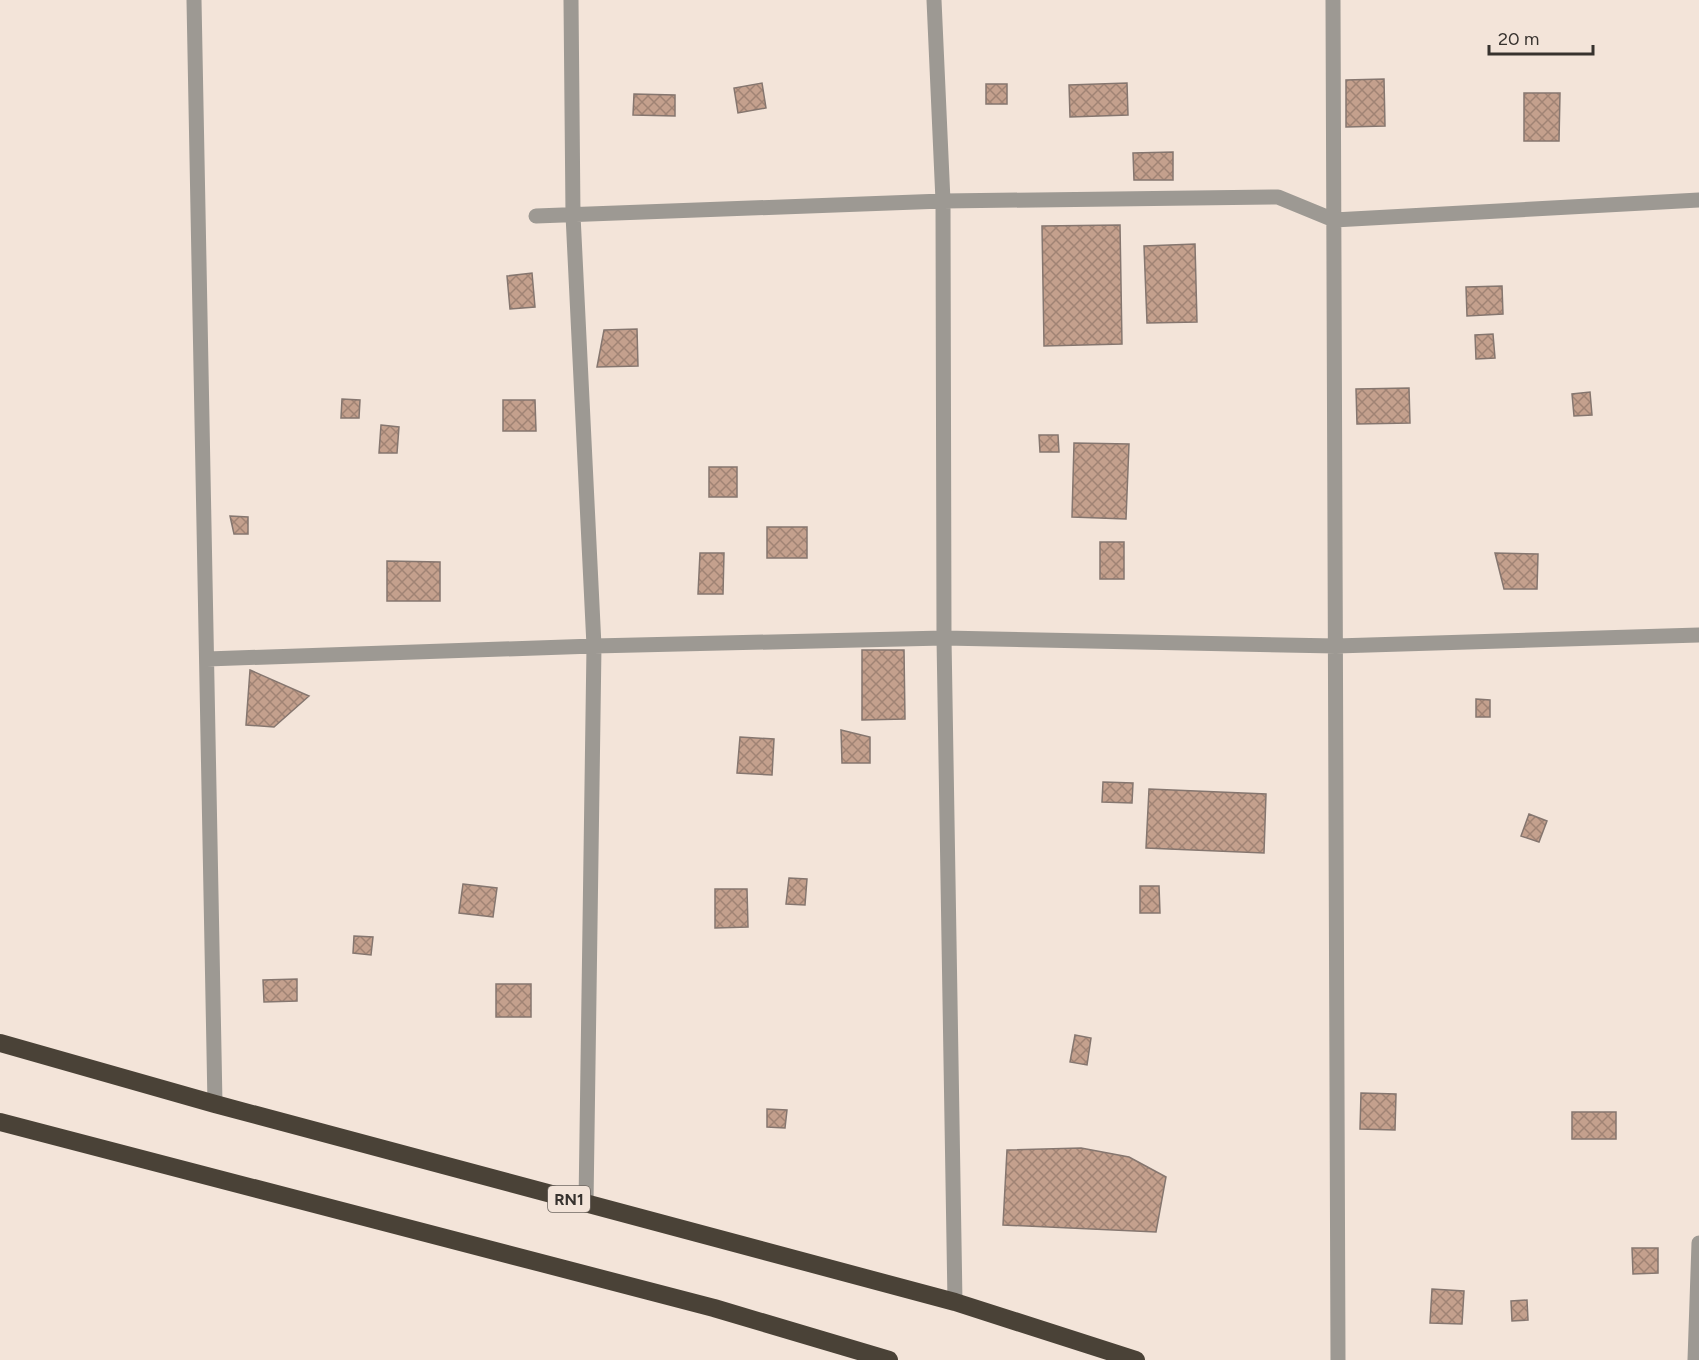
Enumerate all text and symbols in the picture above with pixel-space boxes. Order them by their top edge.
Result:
scale bar [1489,18,1592,56]
text: 20 m [1498,28,1539,50]
road number: RN1 [548,1186,590,1212]

